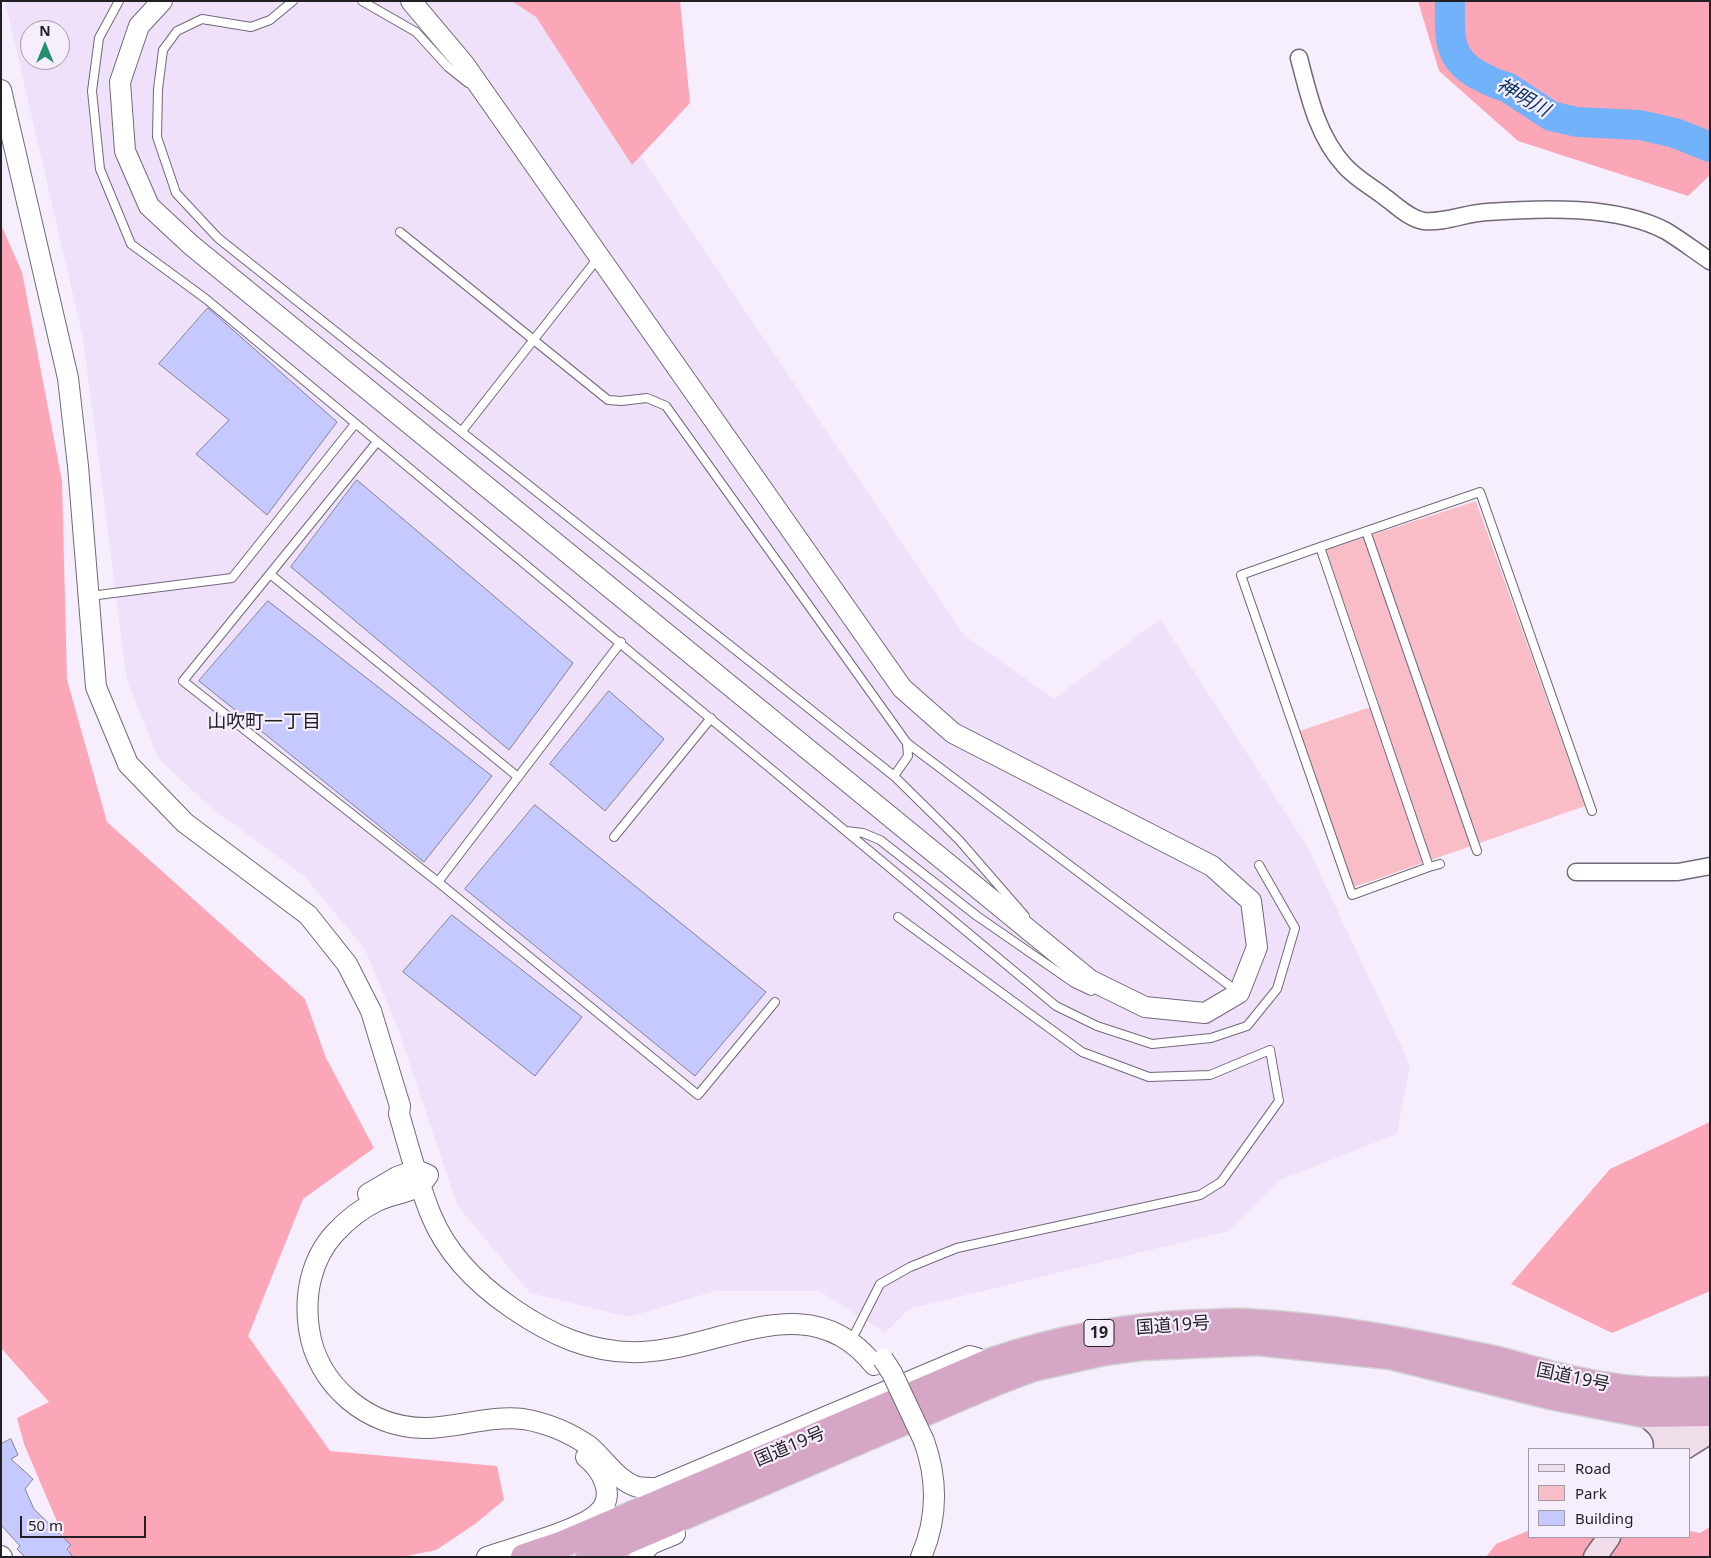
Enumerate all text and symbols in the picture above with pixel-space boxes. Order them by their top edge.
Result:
north arrow [20,20,70,70]
text: N [39,21,51,40]
water label: 神明川 [1493,74,1553,122]
district label: 山吹町一丁目 [207,712,321,734]
street label: 国道19号 [1135,1313,1211,1339]
road number: 19 [1084,1320,1114,1346]
street label: 国道19号 [1534,1360,1612,1396]
street label: 国道19号 [751,1422,829,1472]
legend [1528,1448,1691,1538]
text: Road [1575,1458,1611,1478]
text: Park [1575,1483,1607,1503]
scale bar [22,1506,149,1538]
text: Building [1575,1508,1633,1528]
text: 50 m [28,1515,63,1535]

